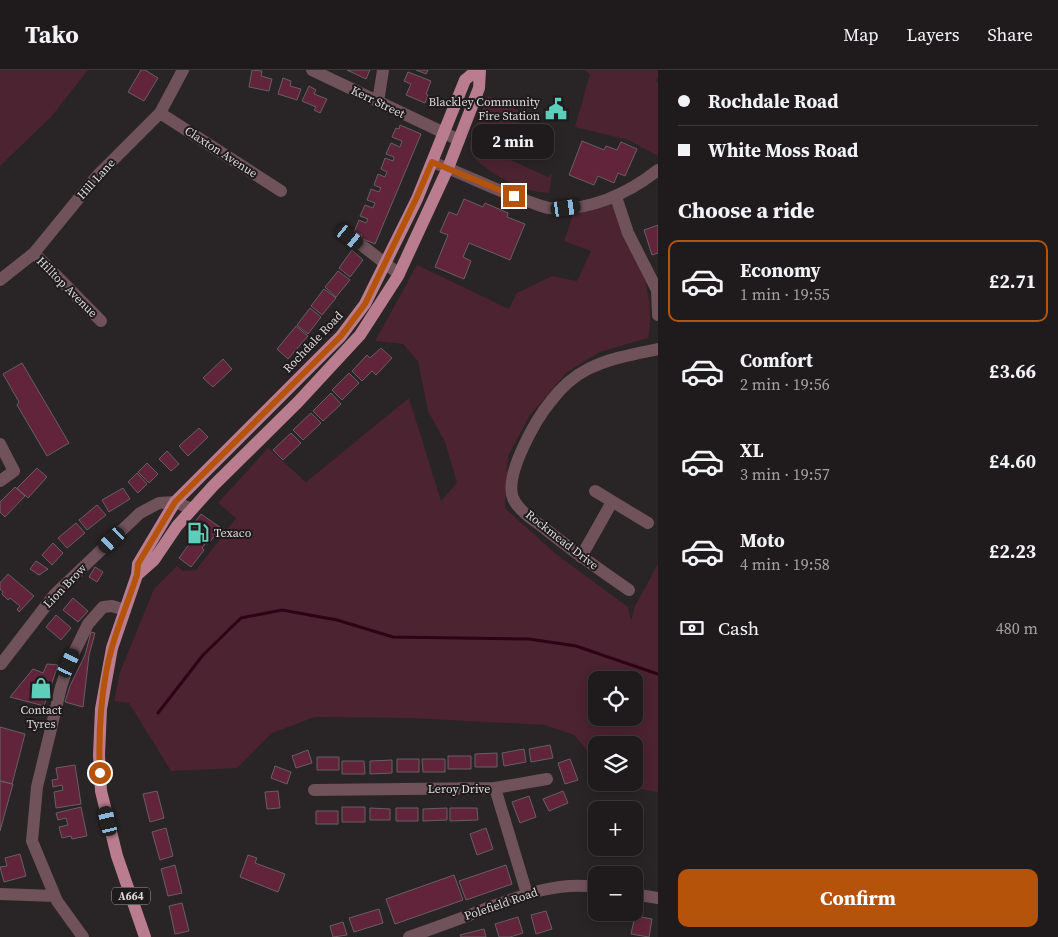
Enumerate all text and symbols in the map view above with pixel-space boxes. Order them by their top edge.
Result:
text: Tako [25,18,79,51]
text: Map [843,22,878,47]
text: Layers [906,22,959,47]
text: Share [987,22,1033,47]
street label: Kerr Street [348,82,408,122]
text: Rochdale Road [708,88,838,114]
place label: Blackley Community Fire Station [429,94,541,124]
public building icon: Blackley Community Fire Station [543,96,569,122]
street label: Claxton Avenue [182,123,260,181]
callout: 2 min [473,124,555,158]
text: 2 min [492,130,534,152]
text: White Moss Road [708,137,858,163]
street label: Hill Lane [73,155,119,203]
route end [503,185,525,207]
text: Choose a ride [678,195,815,225]
car [550,198,581,218]
car [333,222,366,252]
street label: Hilltop Avenue [33,253,101,321]
text: Economy [740,257,821,283]
icon: car [680,259,725,304]
text: £2.71 [989,268,1036,294]
text: 1 min · 19:55 [740,283,830,305]
street label: Rochdale Road [280,308,347,376]
text: Comfort [740,347,813,373]
icon: car [680,349,725,394]
text: £3.66 [989,358,1036,384]
text: 2 min · 19:56 [740,373,830,395]
text: XL [740,437,763,463]
icon: car [680,439,725,484]
text: £4.60 [989,448,1036,474]
text: 3 min · 19:57 [740,463,830,485]
street label: Rockmead Drive [522,507,602,573]
fuel station icon: Texaco [185,520,211,546]
car [95,524,128,556]
place label: Texaco [214,525,252,541]
text: Moto [740,527,785,553]
icon: car [680,529,725,574]
text: £2.23 [989,538,1036,564]
text: 4 min · 19:58 [740,553,830,575]
street label: Lion Brow [40,560,91,612]
icon: cash [678,614,706,642]
text: Cash [718,615,759,641]
text: 480 m [996,617,1038,639]
car [55,646,82,680]
map controls [588,671,643,921]
button: locate [588,671,643,726]
shop icon: Contact Tyres [28,675,54,701]
place label: Contact Tyres [20,702,62,732]
button: layers [588,736,643,791]
route start [89,762,111,784]
street label: Leroy Drive [428,781,490,797]
button: + [588,801,643,856]
car [97,805,118,837]
button: − [588,866,643,921]
button: Confirm [678,869,1038,927]
street label: Polefield Road [462,884,540,924]
road number: A664 [112,888,150,904]

